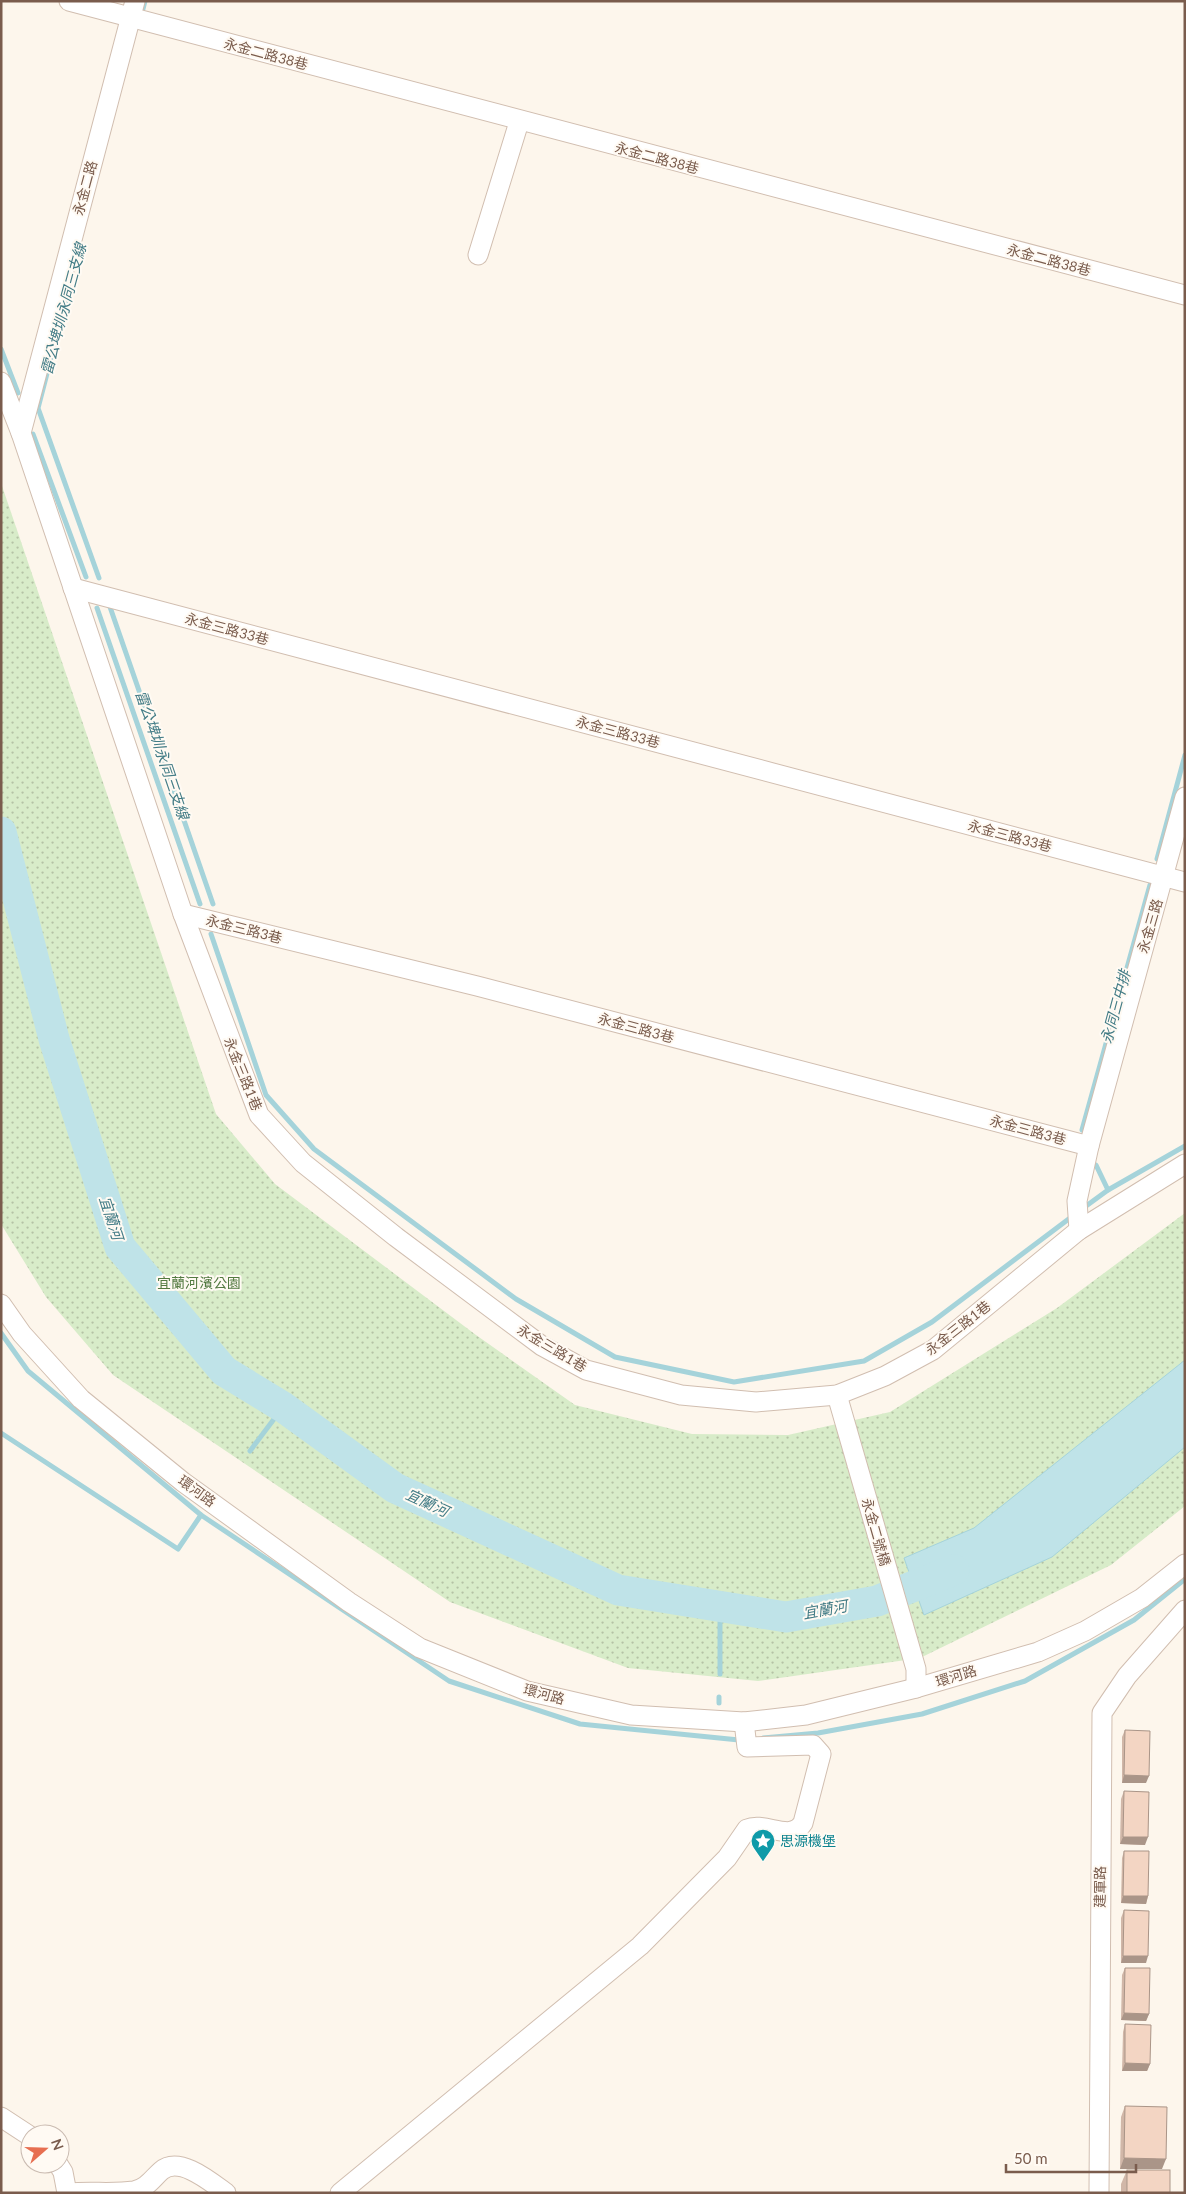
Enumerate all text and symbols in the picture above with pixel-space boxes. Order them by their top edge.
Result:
street label: 永金二路38巷 [222,34,310,73]
street label: 永金二路38巷 [613,138,701,177]
street label: 永金二路 [69,159,100,217]
water label: 雷公埤圳永同三支線 [37,239,90,376]
street label: 永金二路38巷 [1005,240,1093,279]
street label: 永金三路33巷 [183,609,271,648]
water label: 雷公埤圳永同三支線 [132,688,194,823]
street label: 永金三路33巷 [574,712,662,751]
street label: 永金三路33巷 [966,816,1054,855]
street label: 永金三路 [1134,897,1165,955]
street label: 永金三路3巷 [204,911,284,946]
water label: 永同三中排 [1097,966,1134,1045]
street label: 永金三路3巷 [596,1009,676,1046]
street label: 永金三路1巷 [221,1034,266,1113]
street label: 永金三路3巷 [988,1111,1068,1148]
water label: 宜蘭河 [96,1194,128,1245]
park label: 宜蘭河濱公園 [157,1274,241,1291]
street label: 永金三路1巷 [922,1297,994,1358]
street label: 永金三路1巷 [514,1320,590,1375]
street label: 環河路 [175,1471,219,1510]
water label: 宜蘭河 [403,1484,454,1521]
street label: 永金二號橋 [859,1496,894,1568]
water label: 宜蘭河 [801,1596,851,1622]
street label: 環河路 [933,1661,978,1690]
street label: 環河路 [522,1680,567,1707]
place icon: 思源機堡 [750,1828,776,1862]
place label: 思源機堡 [780,1832,836,1849]
street label: 建軍路 [1091,1866,1108,1908]
north arrow [20,2124,70,2174]
text: N [48,2136,68,2152]
scale bar [1006,2142,1136,2174]
text: 50 m [1014,2149,1048,2167]

